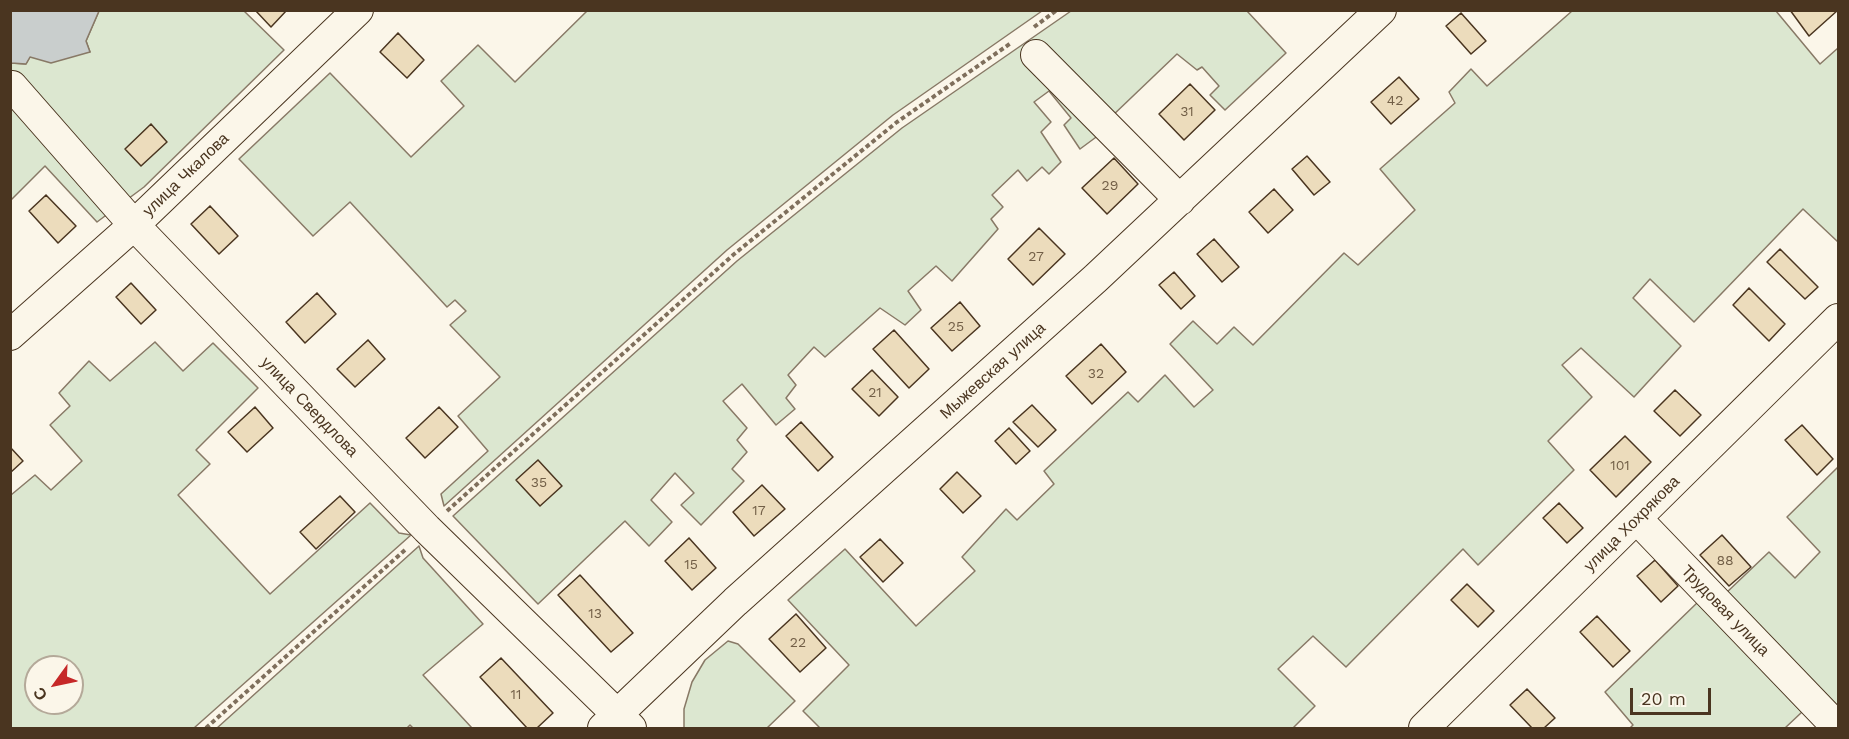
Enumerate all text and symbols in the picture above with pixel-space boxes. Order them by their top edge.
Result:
house number: 42 [1387,93,1403,109]
house number: 31 [1180,104,1194,120]
street label: улица Чкалова [139,129,233,221]
house number: 29 [1102,178,1118,194]
house number: 27 [1028,249,1044,265]
street label: Мыжевская улица [936,319,1050,423]
house number: 25 [948,319,964,335]
street label: улица Свердлова [256,353,362,461]
house number: 32 [1088,366,1104,382]
house number: 21 [868,385,882,401]
house number: 101 [1610,458,1630,474]
street label: улица Хохрякова [1580,472,1684,576]
house number: 35 [531,475,547,491]
house number: 17 [752,503,766,519]
house number: 88 [1716,553,1734,569]
house number: 15 [684,557,698,573]
street label: Трудовая улица [1677,562,1773,660]
house number: 13 [588,606,602,622]
house number: 22 [790,635,806,651]
north arrow [24,655,84,715]
scale bar [1633,676,1714,714]
text: С [29,684,51,704]
house number: 11 [511,687,521,703]
text: 20 m [1641,688,1686,709]

